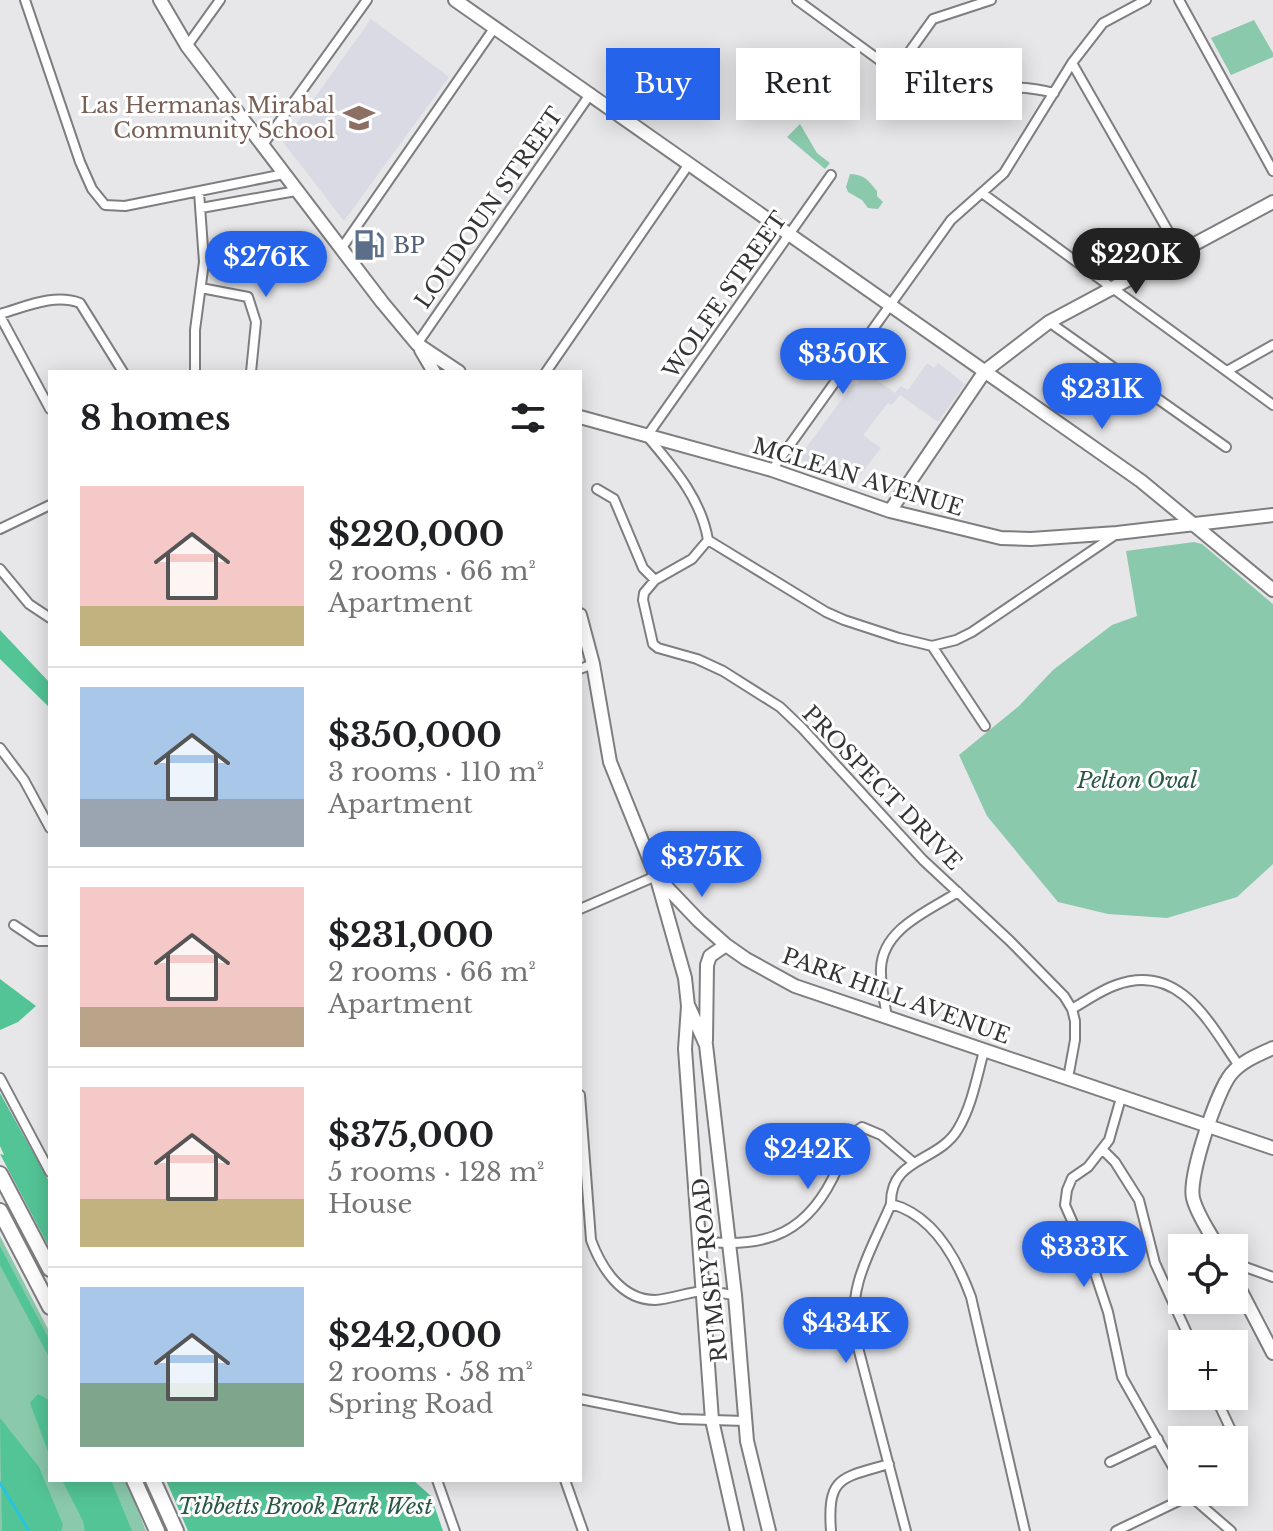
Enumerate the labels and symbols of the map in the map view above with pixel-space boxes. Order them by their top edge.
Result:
place label: Las Hermanas Mirabal Community School [80,92,335,144]
school or university icon: Las Hermanas Mirabal Community School [342,101,376,135]
street label: LOUDOUN STREET [409,102,569,314]
street label: WOLFE STREET [657,206,793,384]
fuel station icon: BP [352,228,386,262]
pin: $220K [1080,228,1192,296]
pin: $276K [210,231,322,299]
place label: BP [393,232,425,259]
pin: $350K [787,328,899,396]
pin: $231K [1046,363,1158,431]
street label: MCLEAN AVENUE [749,432,967,522]
street label: PROSPECT DRIVE [797,700,967,876]
park label: Pelton Oval [1076,767,1197,794]
pin: $375K [646,831,758,899]
street label: PARK HILL AVENUE [778,942,1014,1050]
pin: $242K [752,1123,864,1191]
street label: RUMSEY ROAD [687,1177,733,1363]
pin: $333K [1028,1221,1140,1289]
pin: $434K [790,1297,902,1365]
park label: Tibbetts Brook Park West [178,1493,432,1520]

